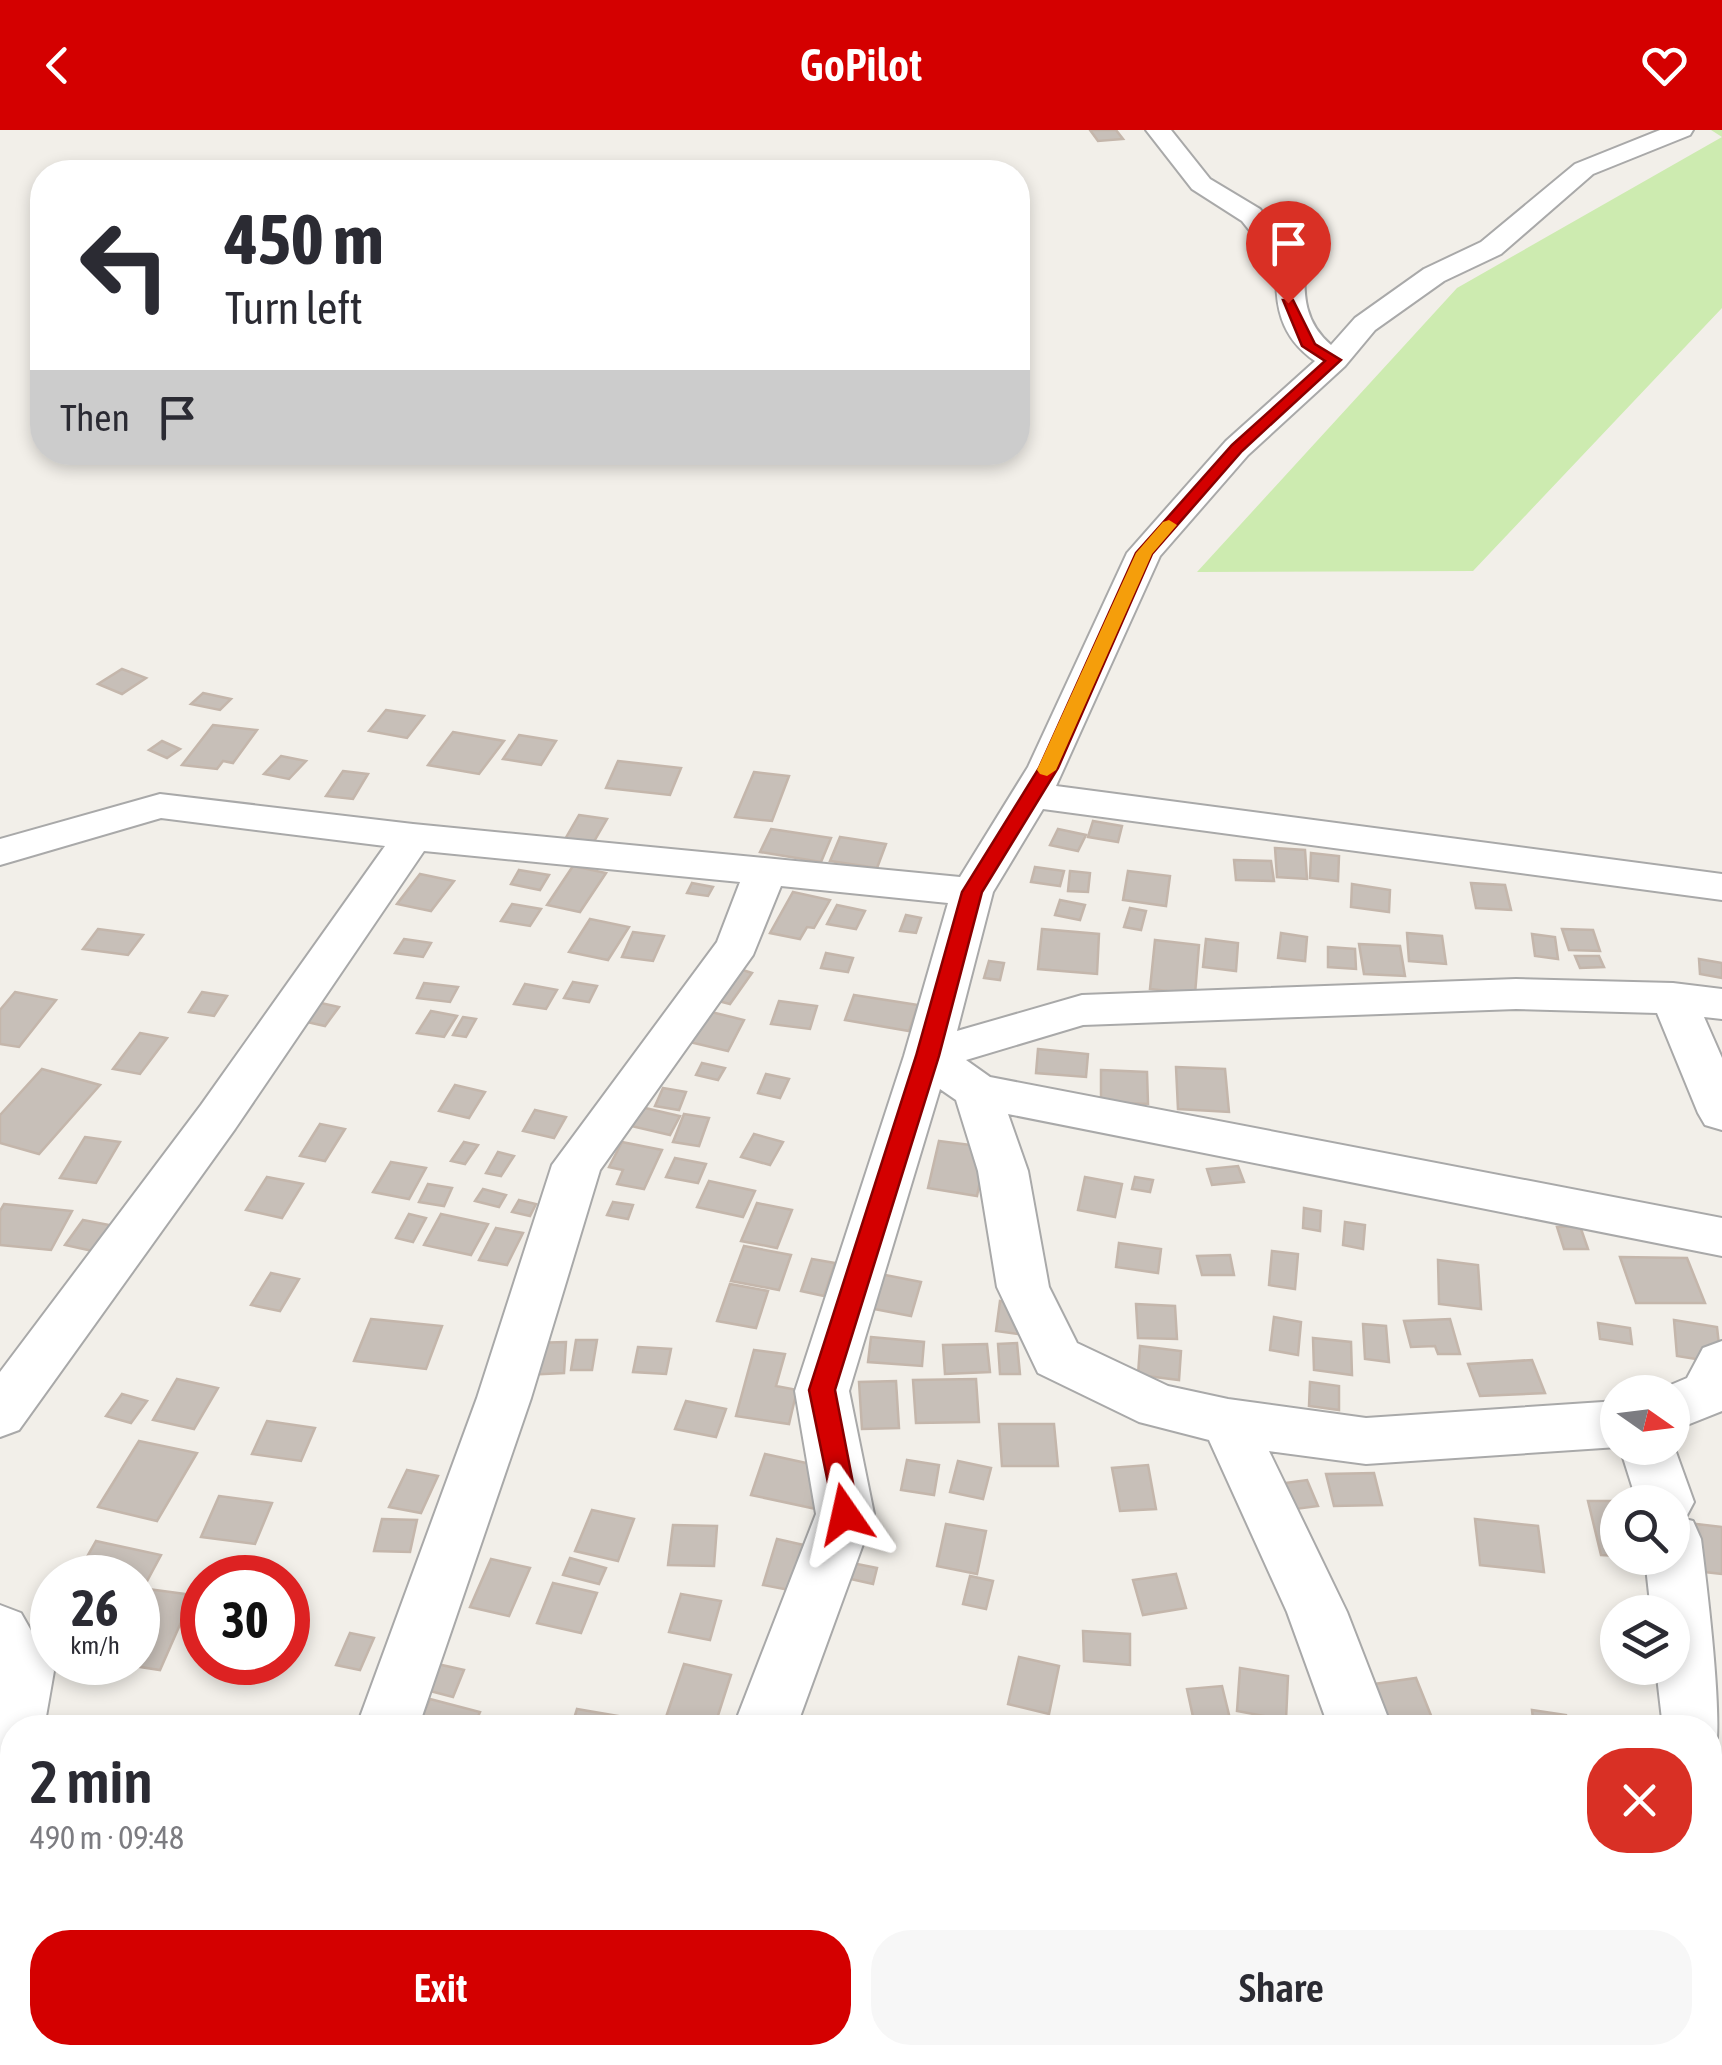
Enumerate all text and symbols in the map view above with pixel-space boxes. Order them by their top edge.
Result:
icon: back [30,38,85,93]
icon: heart [1637,38,1692,93]
text: GoPilot [800,39,922,91]
text: 450 m [225,199,384,279]
icon: left [60,200,190,330]
pin [1246,201,1331,304]
icon: arrive [1261,216,1316,271]
text: Turn left [225,282,363,334]
icon: arrive [150,390,205,445]
text: Then [60,396,130,439]
north arrow [1600,1375,1690,1465]
map controls [1600,1375,1690,1685]
position arrow [793,1462,897,1566]
button: search [1600,1485,1690,1575]
speed limit sign: 30 [180,1555,310,1685]
text: 26 [71,1579,118,1637]
button: layers [1600,1595,1690,1685]
text: km/h [70,1631,120,1659]
text: 2 min [30,1747,153,1816]
button: close [1587,1748,1692,1853]
text: 490 m · 09:48 [30,1819,184,1856]
button: Exit [30,1930,851,2045]
button: Share [871,1930,1692,2045]

